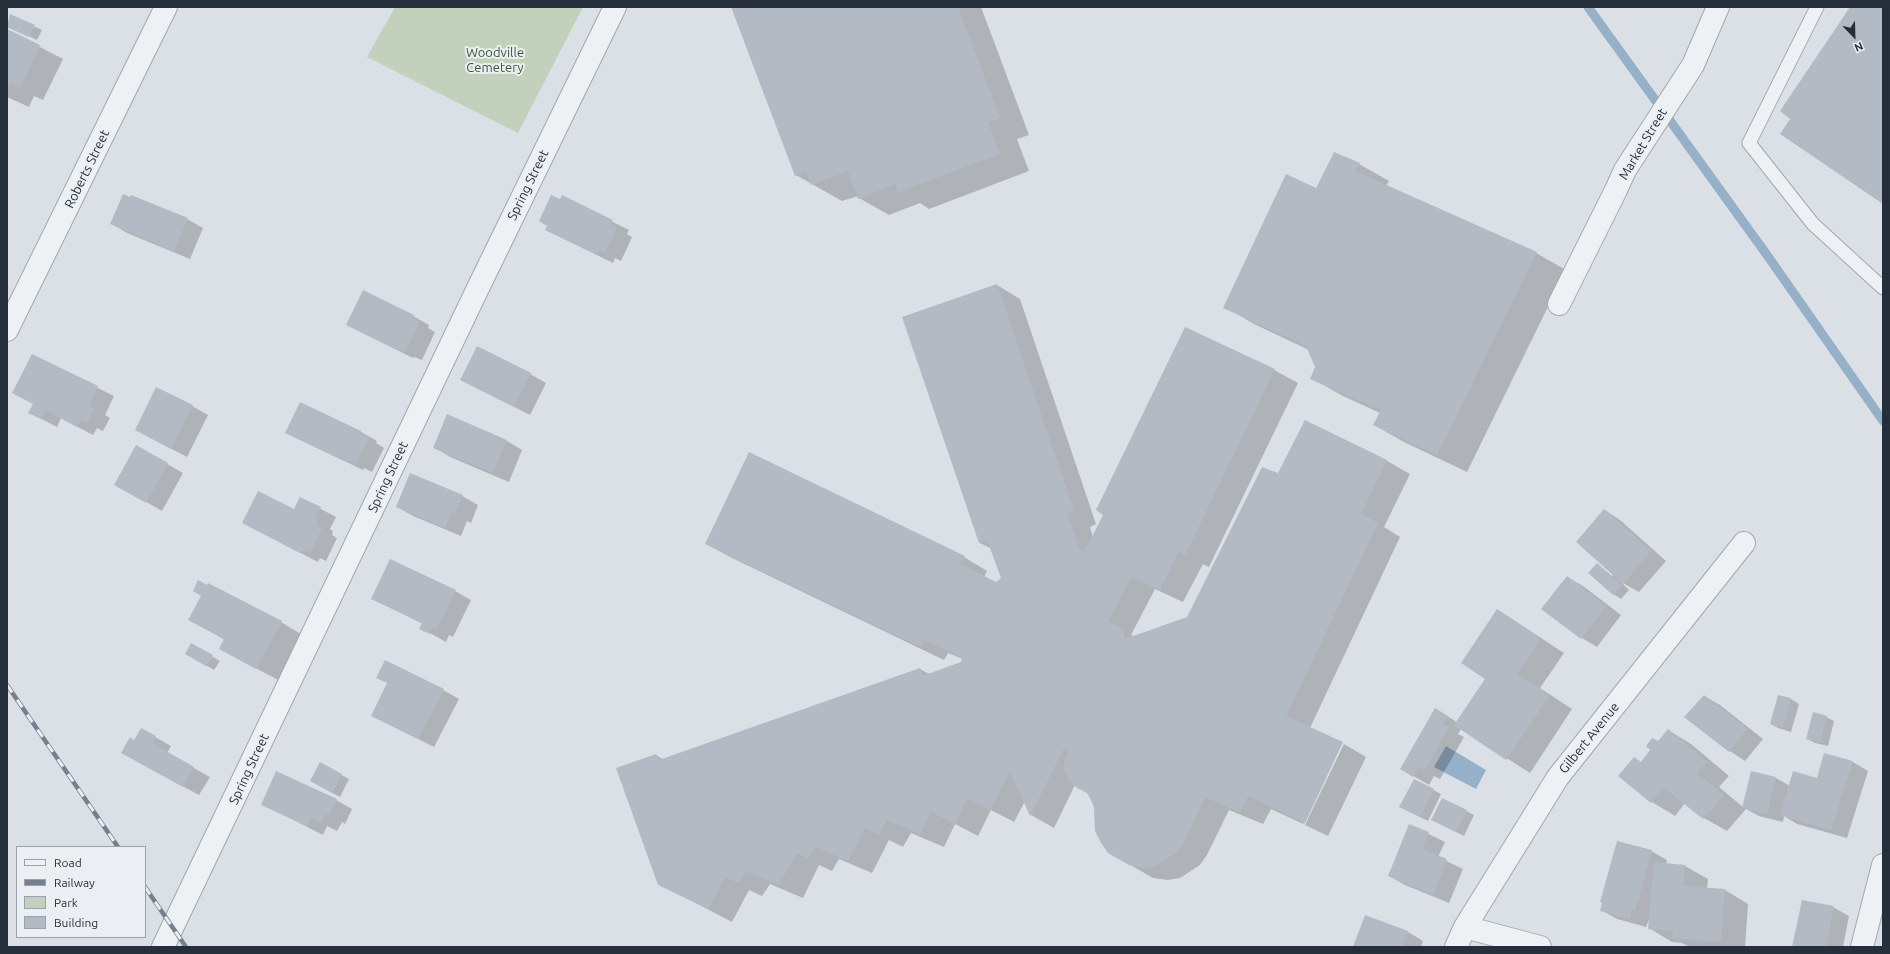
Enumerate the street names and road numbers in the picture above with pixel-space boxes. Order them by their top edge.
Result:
street label: Market Street [1616,105,1670,183]
street label: Roberts Street [61,127,113,211]
street label: Spring Street [504,147,552,223]
street label: Spring Street [365,439,411,515]
street label: Gilbert Avenue [1556,699,1622,777]
street label: Spring Street [226,731,272,807]

